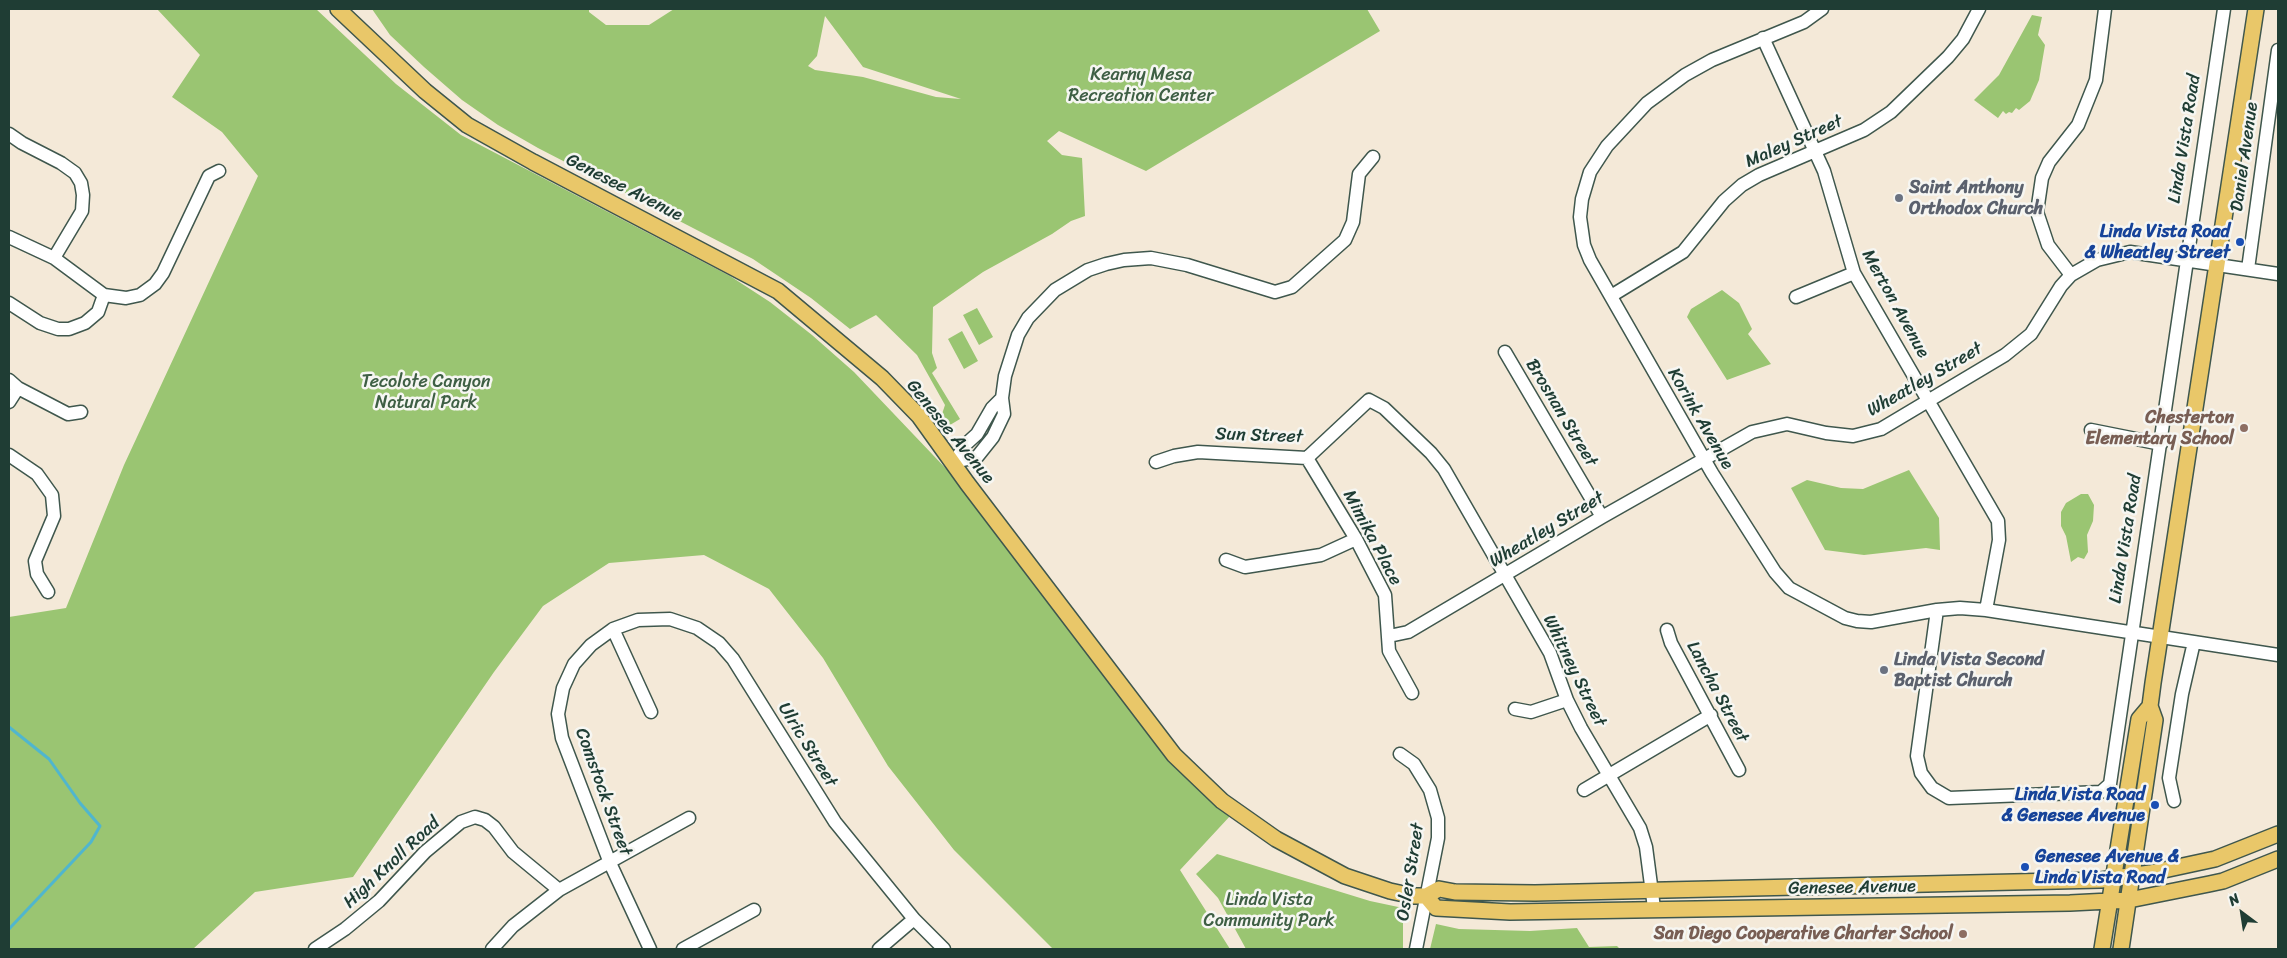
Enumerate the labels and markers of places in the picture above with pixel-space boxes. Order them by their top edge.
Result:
place label: Saint Anthony Orthodox Church [1909,177,2043,220]
marker: Saint Anthony Orthodox Church [1893,192,1905,204]
place label: Linda Vista Road & Wheatley Street [2084,221,2230,264]
marker: Linda Vista Road & Wheatley Street [2234,236,2246,248]
place label: Chesterton Elementary School [2085,407,2234,449]
marker: Chesterton Elementary School [2238,422,2250,434]
place label: Linda Vista Second Baptist Church [1894,649,2044,692]
marker: Linda Vista Second Baptist Church [1878,664,1890,676]
place label: Linda Vista Road & Genesee Avenue [2001,784,2145,826]
marker: Linda Vista Road & Genesee Avenue [2149,799,2161,811]
place label: Genesee Avenue & Linda Vista Road [2035,846,2179,889]
marker: Genesee Avenue & Linda Vista Road [2019,861,2031,873]
place label: San Diego Cooperative Charter School [1654,923,1953,945]
marker: San Diego Cooperative Charter School [1957,928,1969,940]

